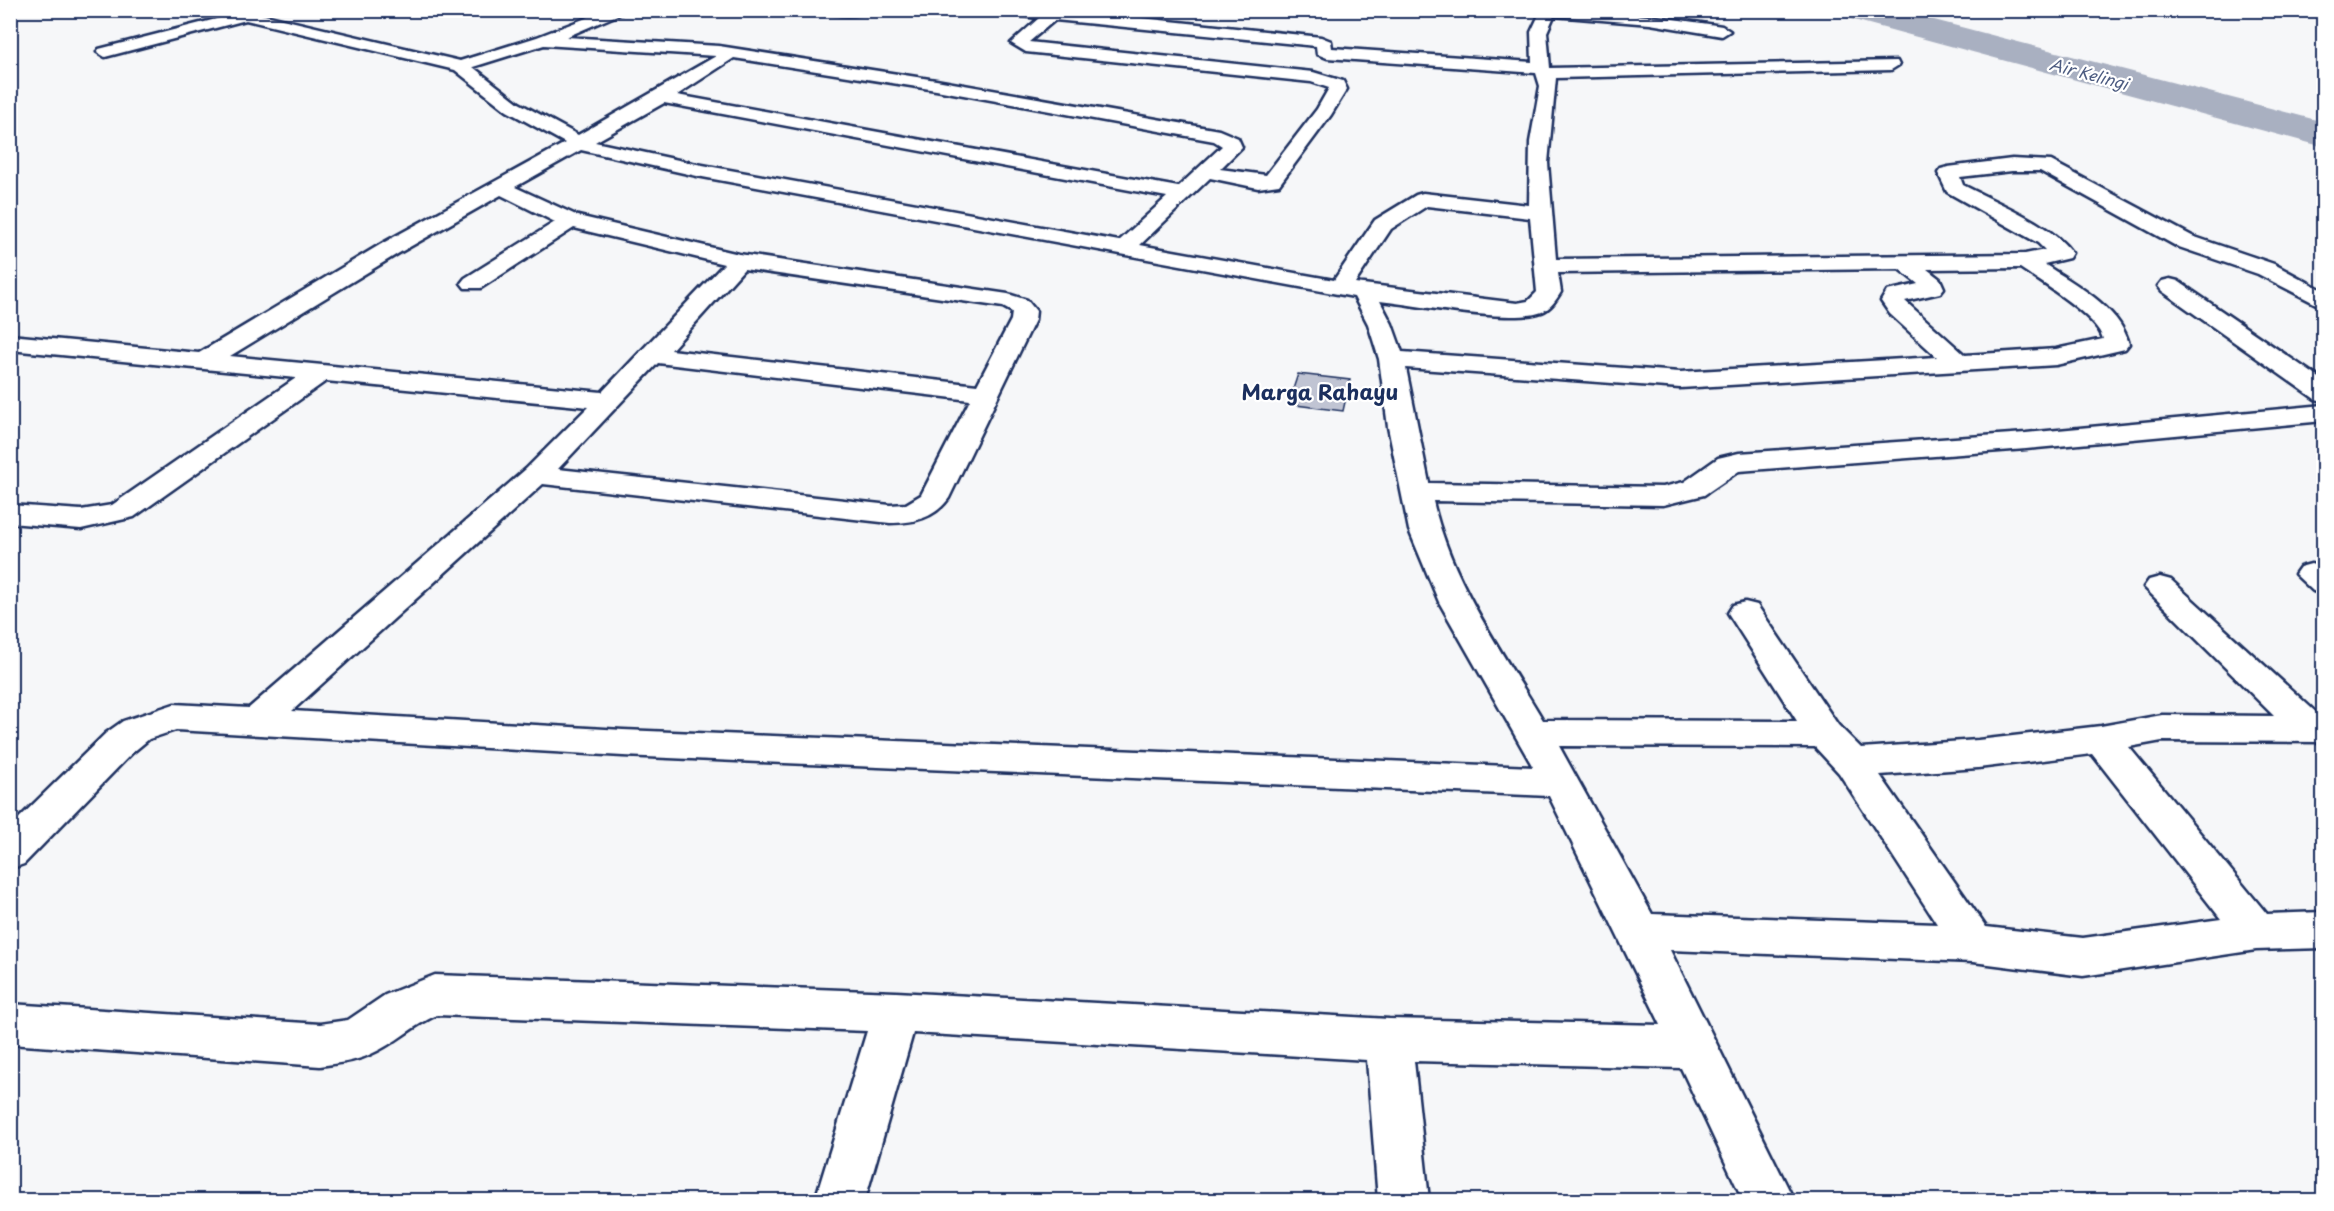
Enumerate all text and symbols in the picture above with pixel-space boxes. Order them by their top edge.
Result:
water label: Air Kelingi [2047,51,2133,96]
district label: Marga Rahayu [1242,375,1398,407]

